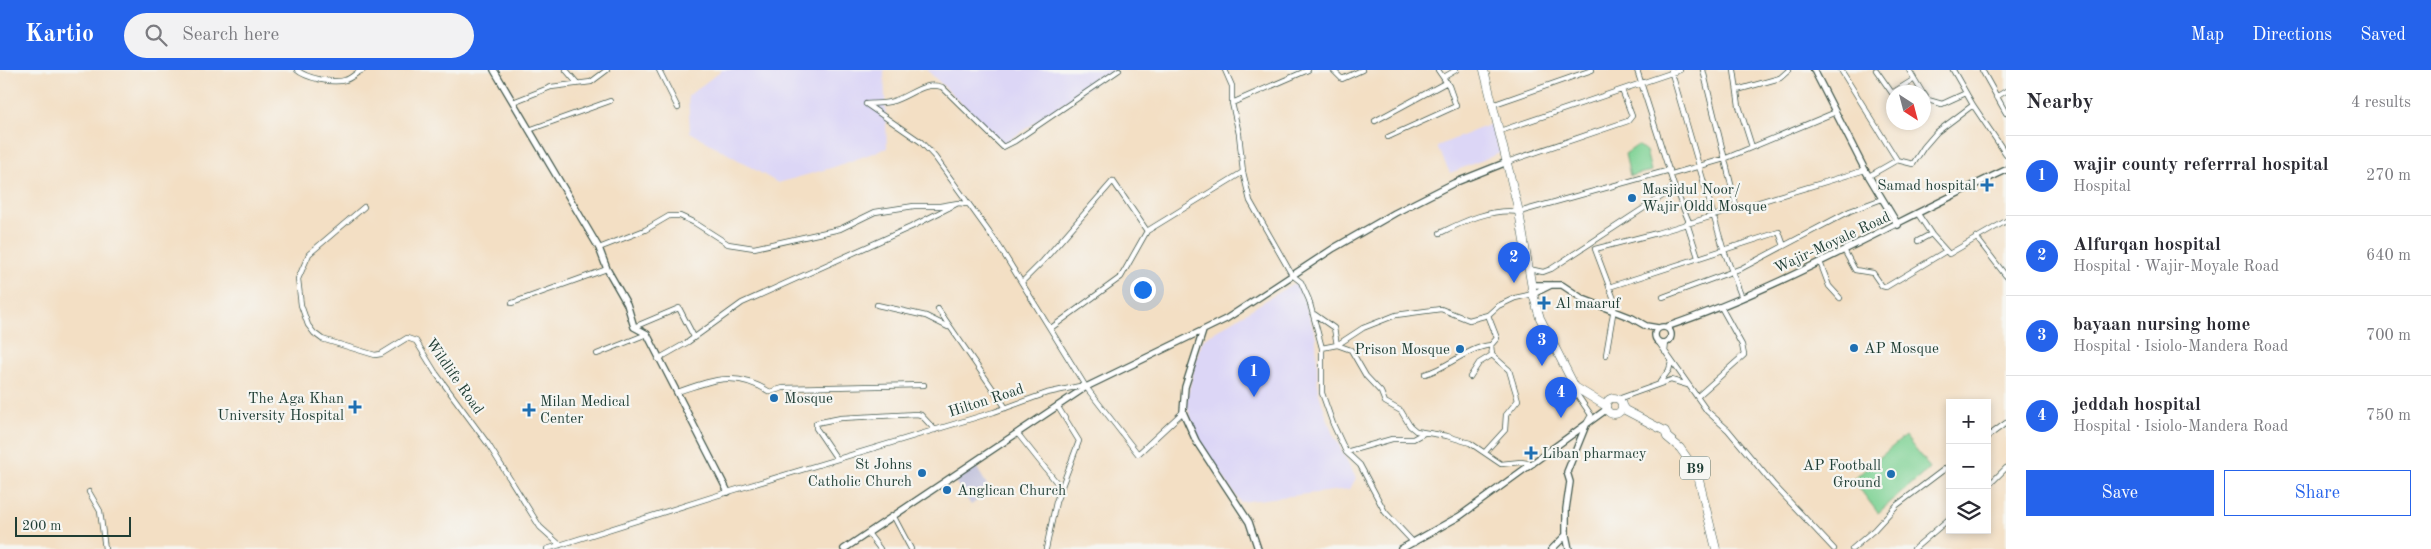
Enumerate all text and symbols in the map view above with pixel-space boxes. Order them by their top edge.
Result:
search box [124,13,474,58]
icon: search [142,21,170,49]
text: Kartio [25,23,94,47]
text: Search here [182,26,279,45]
text: Map [2191,26,2224,44]
text: Directions [2252,26,2332,44]
text: Saved [2360,26,2406,44]
north arrow [1886,85,1931,130]
text: Nearby [2026,92,2094,113]
text: 4 results [2351,95,2411,111]
text: wajir county referrral hospital [2073,156,2329,175]
text: 1 [2037,168,2047,184]
text: 270 m [2366,168,2411,184]
marker: Samad hospital [1980,178,1994,192]
place label: Samad hospital [1877,179,1976,194]
text: Hospital [2073,179,2131,195]
place label: Masjidul Noor/ Wajir Oldd Mosque [1642,183,1767,215]
marker: Masjidul Noor/ Wajir Oldd Mosque [1626,192,1638,204]
street label: Wajir-Moyale Road [1772,210,1893,277]
text: Alfurqan hospital [2073,236,2221,255]
pin: 2 [1498,242,1530,283]
text: 2 [2037,248,2047,264]
text: 640 m [2366,248,2411,264]
text: Hospital · Wajir-Moyale Road [2073,259,2279,275]
your location [1130,277,1156,303]
marker: Al maaruf [1537,296,1551,310]
place label: Al maaruf [1555,297,1622,312]
text: bayaan nursing home [2073,316,2250,335]
pin: 3 [1526,325,1558,366]
text: 3 [2037,328,2047,344]
text: 700 m [2366,328,2411,344]
street label: Wildlife Road [422,336,485,418]
text: Hospital · Isiolo-Mandera Road [2073,339,2288,355]
marker: AP Mosque [1848,342,1860,354]
place label: AP Mosque [1864,342,1939,357]
place label: Prison Mosque [1354,343,1450,358]
marker: Prison Mosque [1454,343,1466,355]
pin: 1 [1238,356,1270,397]
pin: 4 [1545,377,1577,418]
street label: Hilton Road [947,382,1026,421]
place label: The Aga Khan University Hospital [218,392,344,424]
marker: Mosque [768,392,780,404]
place label: Mosque [784,392,833,407]
place label: Milan Medical Center [540,395,630,427]
text: jeddah hospital [2073,396,2201,415]
map controls [1946,399,1991,534]
button: + [1946,399,1991,444]
marker: The Aga Khan University Hospital [348,400,362,414]
marker: Milan Medical Center [522,403,536,417]
text: 4 [2037,408,2047,424]
text: 750 m [2366,408,2411,424]
text: Hospital · Isiolo-Mandera Road [2073,419,2288,435]
button: − [1946,444,1991,489]
marker: Liban pharmacy [1524,446,1538,460]
place label: Liban pharmacy [1542,447,1647,462]
road number: B9 [1680,456,1710,479]
place label: St Johns Catholic Church [808,458,912,490]
place label: AP Football Ground [1803,459,1881,491]
marker: St Johns Catholic Church [916,467,928,479]
marker: AP Football Ground [1885,468,1897,480]
button: Save [2026,470,2214,516]
button: Share [2224,470,2411,516]
marker: Anglican Church [941,484,953,496]
place label: Anglican Church [957,484,1066,499]
button: layers [1946,489,1991,534]
scale bar [15,514,131,537]
text: 200 m [22,519,61,533]

